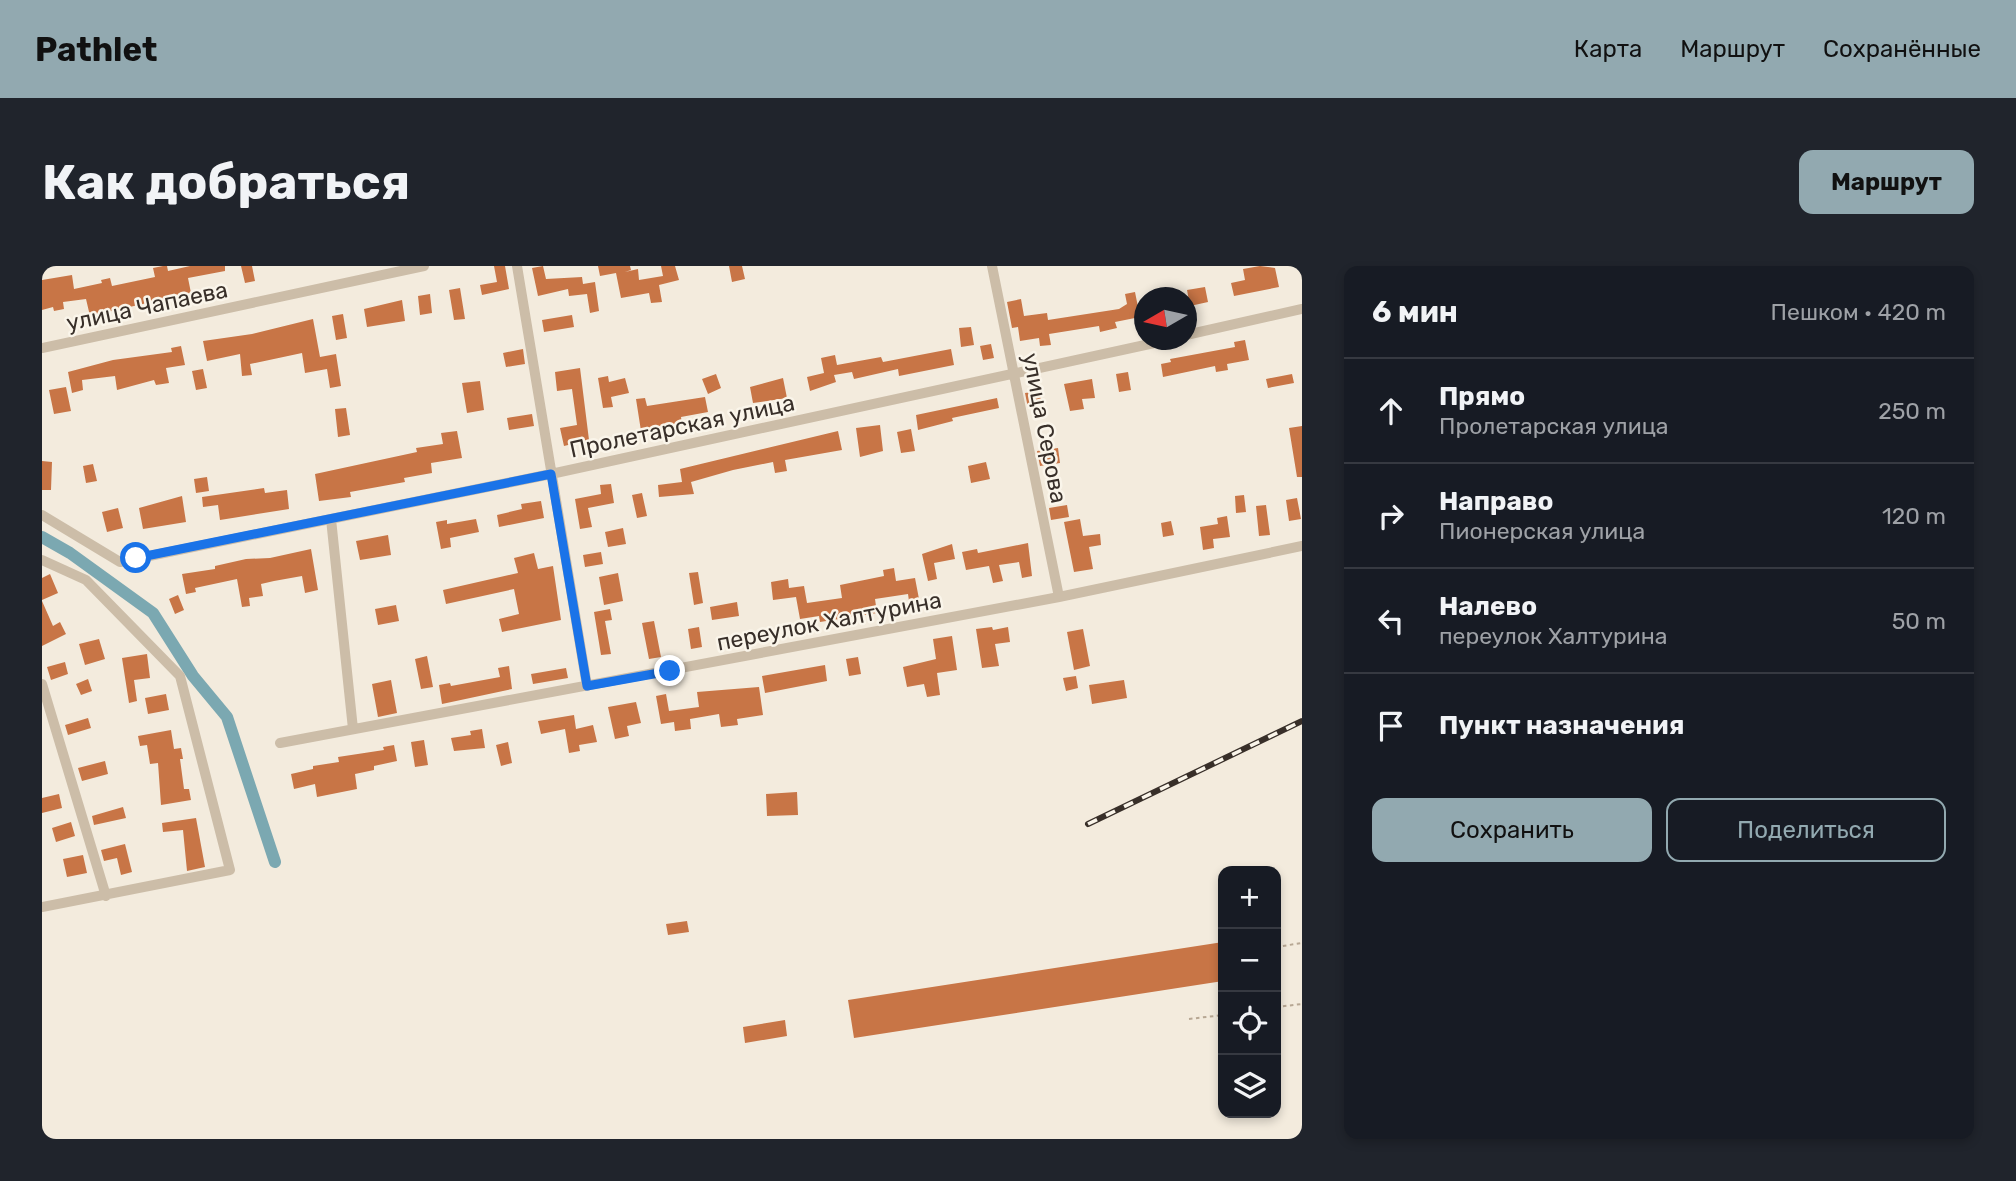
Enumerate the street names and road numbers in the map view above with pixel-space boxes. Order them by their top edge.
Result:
street label: улица Чапаева [64,275,230,337]
street label: улица Серова [1017,350,1073,506]
street label: Пролетарская улица [567,388,797,464]
street label: переулок Халтурина [714,585,944,657]

